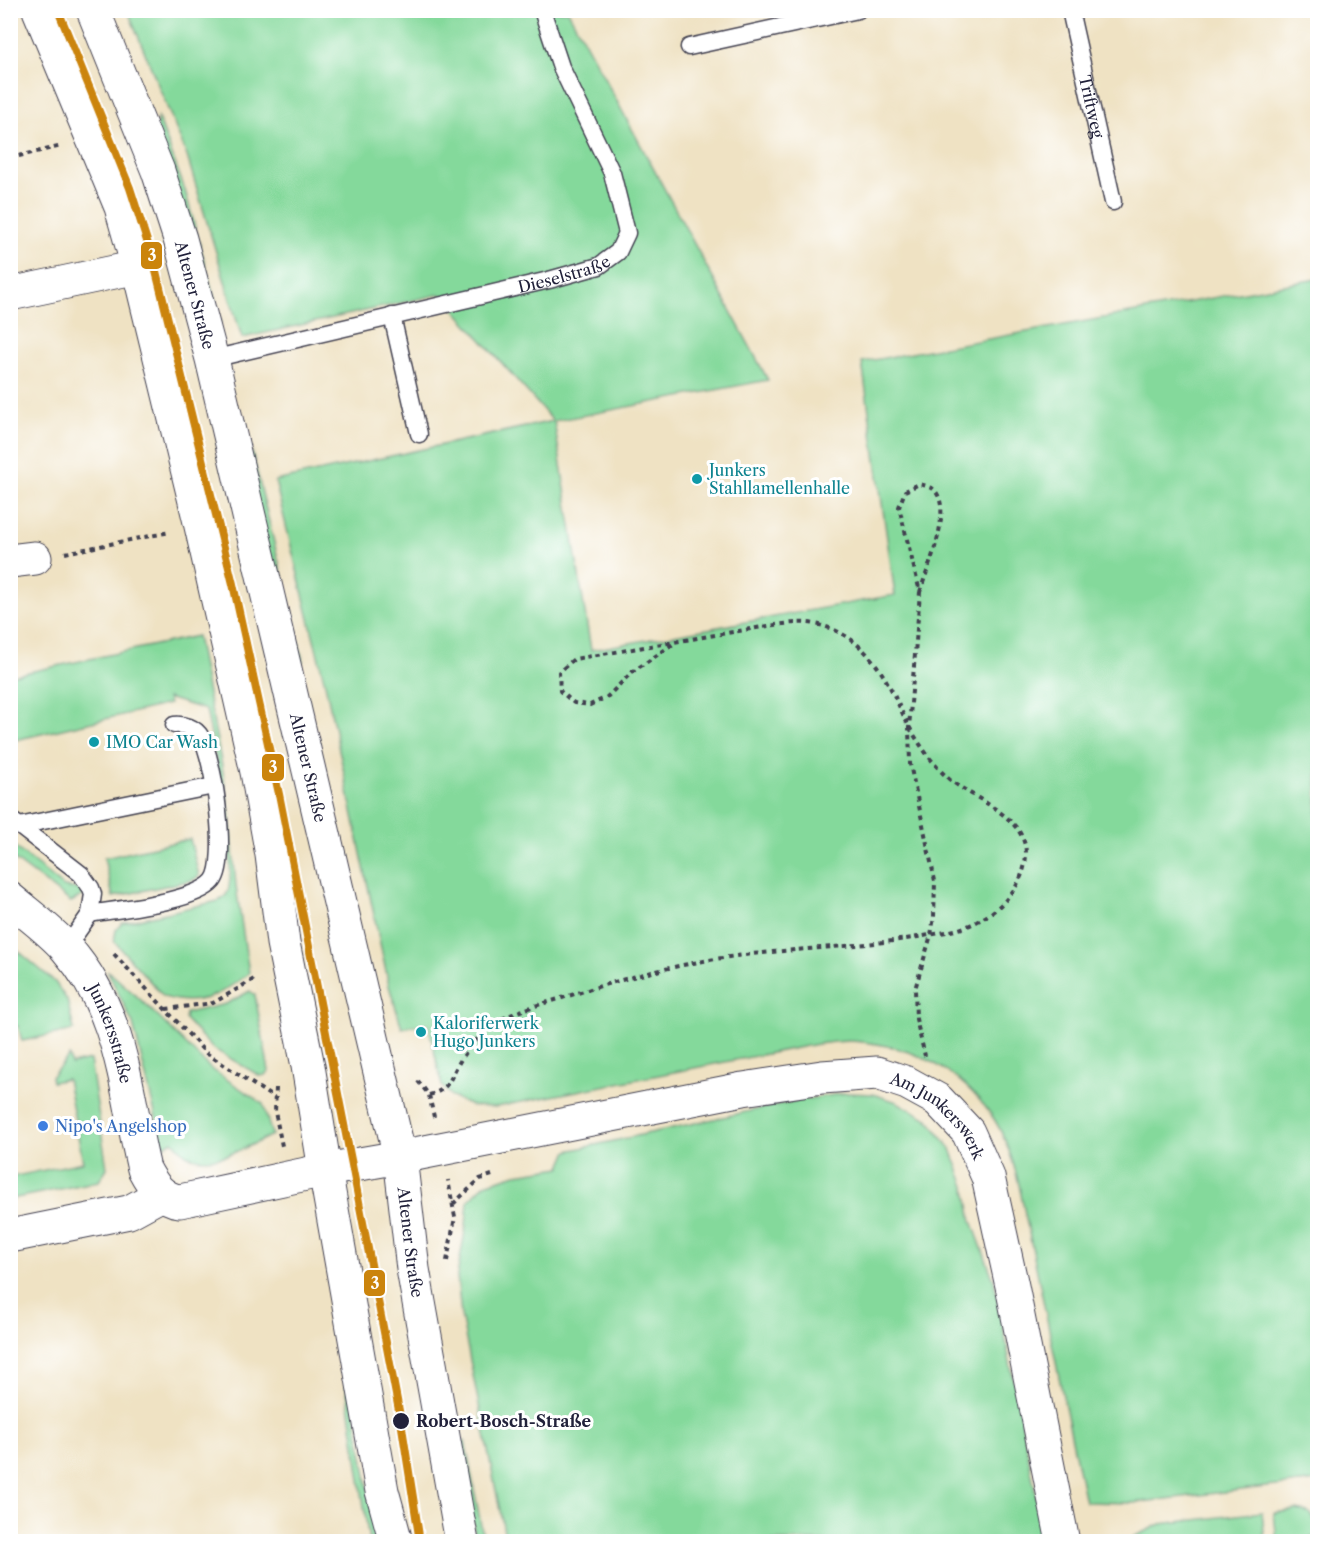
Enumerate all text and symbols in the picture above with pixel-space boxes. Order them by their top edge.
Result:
street label: Triftweg [1075,73,1109,141]
street label: Altener Straße [171,238,219,351]
line badge: 3 [140,241,163,270]
text: 3 [147,245,157,265]
street label: Dieselstraße [516,251,614,297]
place label: Junkers Stahllamellenhalle [706,460,850,498]
marker: Junkers Stahllamellenhalle [690,472,704,486]
street label: Altener Straße [286,710,331,824]
place label: IMO Car Wash [106,732,218,752]
marker: IMO Car Wash [87,735,101,749]
line badge: 3 [261,753,285,782]
text: 3 [268,757,278,777]
street label: Junkersstraße [82,977,136,1085]
place label: Kaloriferwerk Hugo Junkers [433,1013,540,1051]
marker: Kaloriferwerk Hugo Junkers [414,1025,428,1039]
street label: Am Junkerswerk [887,1068,989,1163]
place label: Nipo's Angelshop [55,1116,187,1136]
marker: Nipo's Angelshop [36,1119,50,1133]
street label: Altener Straße [393,1185,428,1299]
line badge: 3 [363,1269,386,1297]
text: 3 [370,1273,380,1293]
marker: Robert-Bosch-Straße [391,1411,411,1431]
place label: Robert-Bosch-Straße [416,1411,591,1431]

